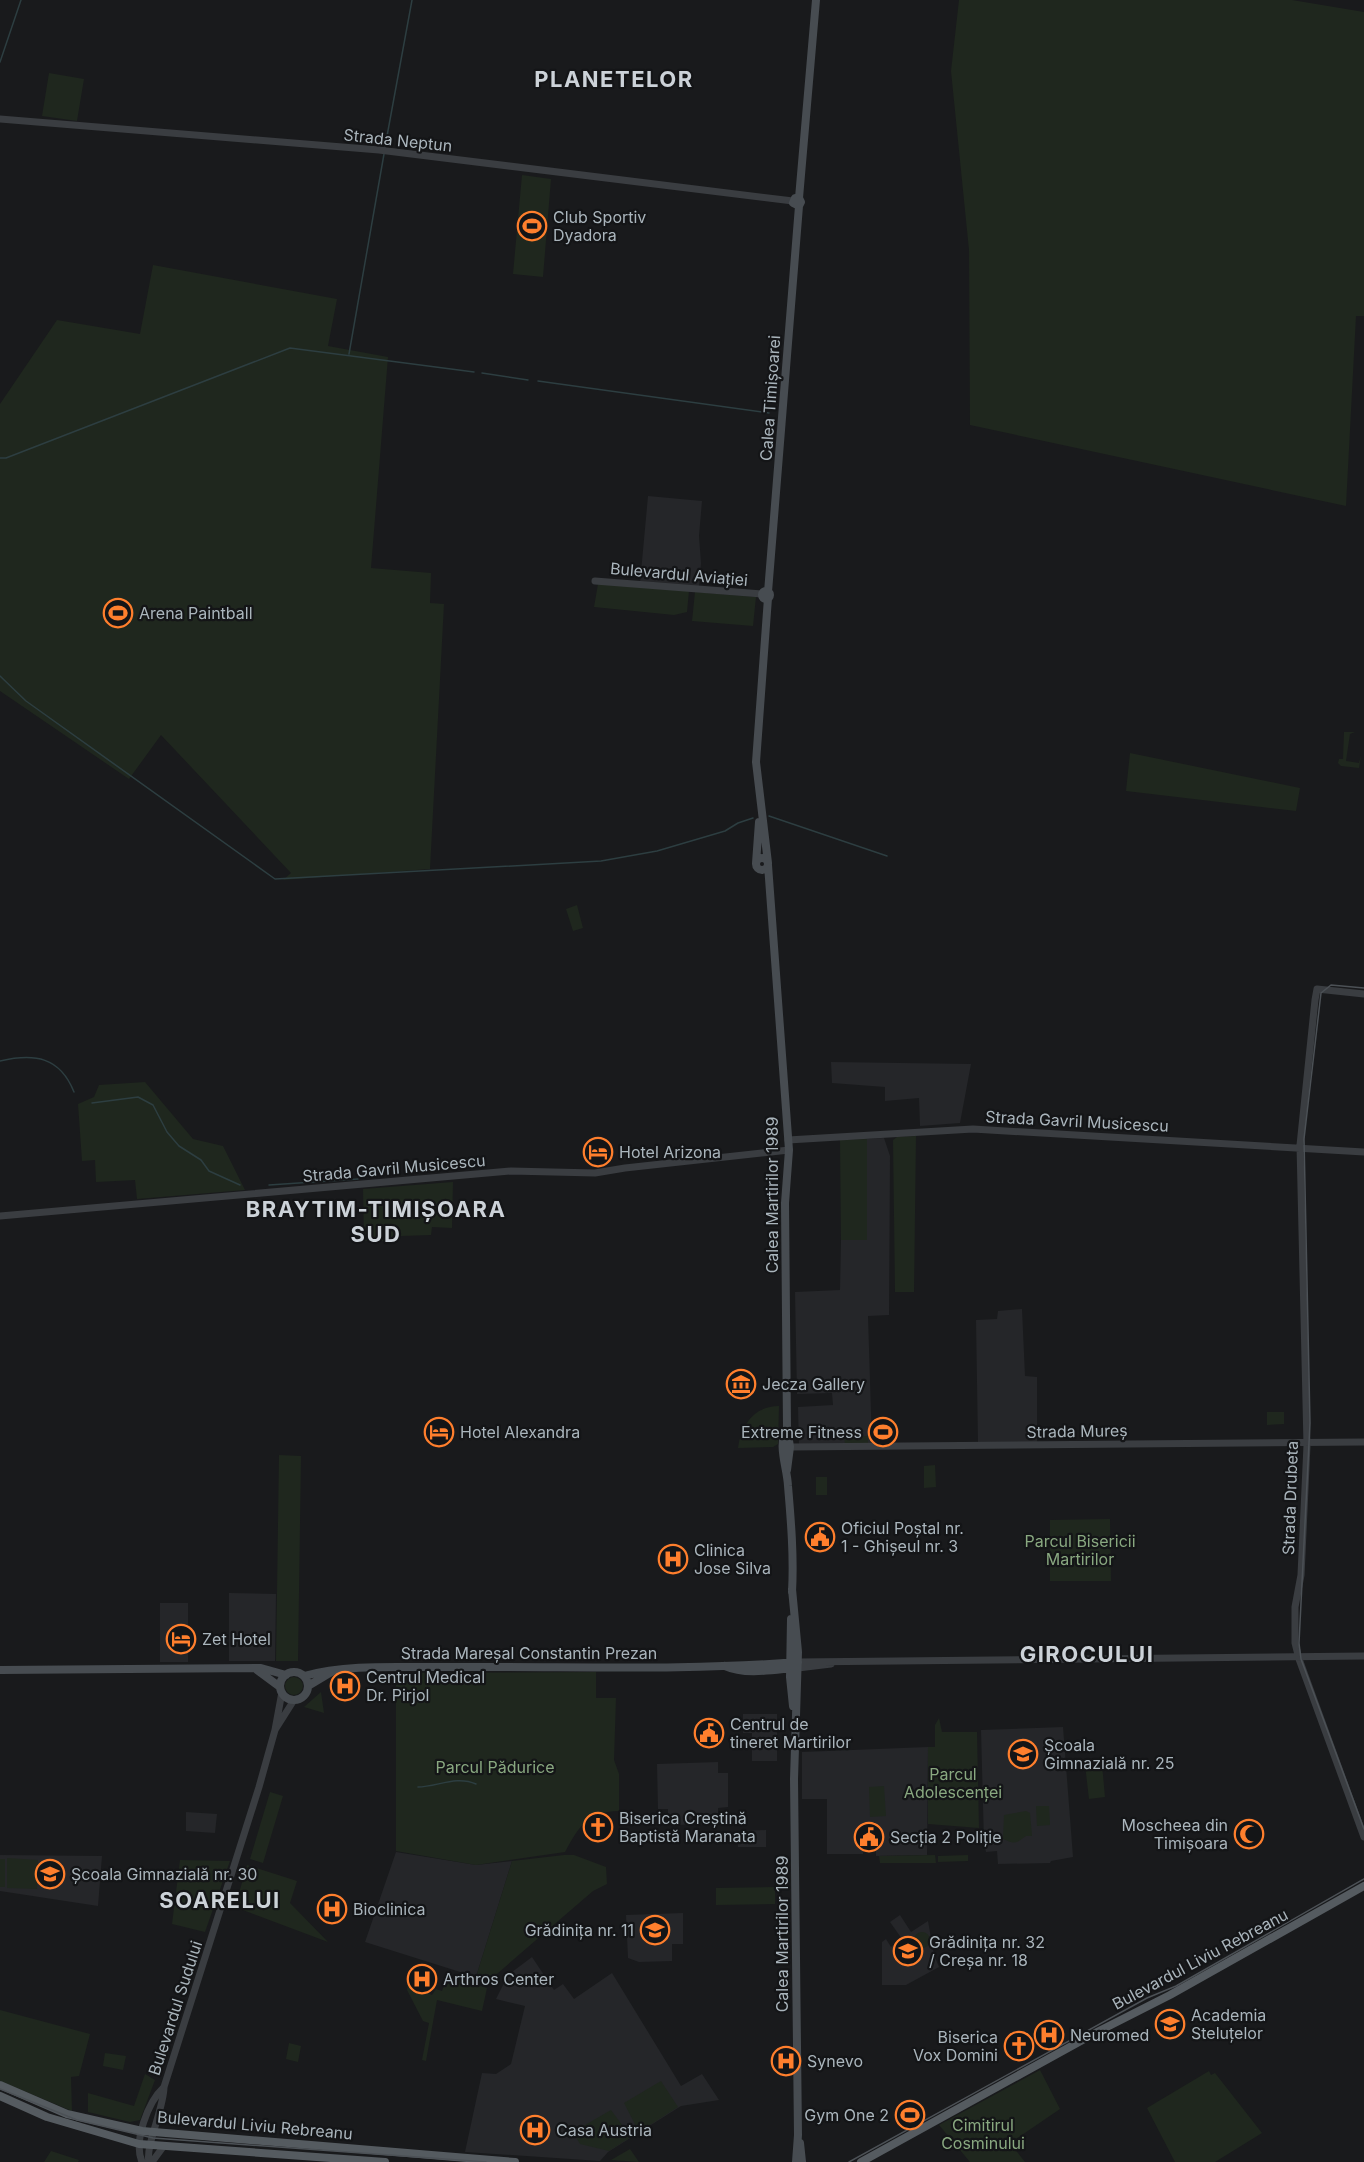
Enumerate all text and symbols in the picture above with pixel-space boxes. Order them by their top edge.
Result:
district label: PLANETELOR [534,66,694,92]
street label: Strada Neptun [343,124,453,156]
place label: Club Sportiv Dyadora [553,207,646,245]
sports icon: Club Sportiv Dyadora [516,210,548,242]
street label: Calea Timișoarei [756,335,784,461]
street label: Bulevardul Aviației [609,558,749,590]
sports icon: Arena Paintball [102,597,134,629]
place label: Arena Paintball [139,603,253,623]
street label: Strada Gavril Musicescu [985,1106,1169,1136]
street label: Calea Martirilor 1989 [762,1117,782,1273]
hotel icon: Hotel Arizona [582,1136,614,1168]
place label: Hotel Arizona [619,1142,721,1162]
street label: Strada Gavril Musicescu [302,1150,486,1186]
district label: BRAYTIM-TIMIȘOARA SUD [246,1196,506,1247]
museum icon: Jecza Gallery [725,1368,757,1400]
place label: Jecza Gallery [762,1374,865,1394]
hotel icon: Hotel Alexandra [423,1416,455,1448]
sports icon: Extreme Fitness [867,1416,899,1448]
street label: Strada Mureș [1026,1420,1128,1442]
place label: Hotel Alexandra [460,1422,580,1442]
place label: Extreme Fitness [741,1422,862,1442]
street label: Strada Drubeta [1278,1441,1302,1555]
place label: Oficiul Poștal nr. 1 - Ghișeul nr. 3 [841,1518,964,1556]
public building icon: Oficiul Poștal nr. 1 - Ghișeul nr. 3 [804,1521,836,1553]
park label: Parcul Bisericii Martirilor [1024,1531,1136,1569]
place label: Clinica Jose Silva [694,1540,771,1578]
hospital icon: Clinica Jose Silva [657,1543,689,1575]
hotel icon: Zet Hotel [165,1623,197,1655]
place label: Zet Hotel [202,1629,271,1649]
district label: GIROCULUI [1020,1641,1154,1667]
street label: Strada Mareșal Constantin Prezan [401,1643,657,1663]
place label: Centrul Medical Dr. Pirjol [366,1667,485,1705]
hospital icon: Centrul Medical Dr. Pirjol [329,1670,361,1702]
place label: Centrul de tineret Martirilor [730,1714,851,1752]
public building icon: Centrul de tineret Martirilor [693,1717,725,1749]
place label: Școala Gimnazială nr. 25 [1044,1735,1174,1773]
school or university icon: Școala Gimnazială nr. 25 [1007,1738,1039,1770]
park label: Parcul Pădurice [435,1757,555,1777]
park label: Parcul Adolescenței [904,1764,1002,1802]
place label: Biserica Creștină Baptistă Maranata [619,1808,756,1846]
church icon: Biserica Creștină Baptistă Maranata [582,1811,614,1843]
place label: Moscheea din Timișoara [1121,1815,1228,1853]
mosque icon: Moscheea din Timișoara [1233,1818,1265,1850]
public building icon: Secția 2 Poliție [853,1821,885,1853]
place label: Secția 2 Poliție [890,1827,1002,1847]
street label: Calea Martirilor 1989 [772,1856,792,2012]
school or university icon: Școala Gimnazială nr. 30 [34,1858,66,1890]
place label: Școala Gimnazială nr. 30 [71,1864,257,1884]
district label: SOARELUI [159,1887,281,1913]
hospital icon: Bioclinica [316,1893,348,1925]
place label: Bioclinica [353,1899,425,1919]
street label: Bulevardul Liviu Rebreanu [1109,1904,1291,2014]
school or university icon: Grădinița nr. 11 [639,1914,671,1946]
place label: Grădinița nr. 11 [525,1920,634,1940]
place label: Grădinița nr. 32 / Creșa nr. 18 [929,1932,1045,1970]
school or university icon: Grădinița nr. 32 / Creșa nr. 18 [892,1935,924,1967]
street label: Bulevardul Sudului [144,1938,206,2078]
hospital icon: Arthros Center [406,1963,438,1995]
place label: Arthros Center [443,1969,554,1989]
place label: Academia Steluțelor [1191,2005,1266,2043]
school or university icon: Academia Steluțelor [1154,2008,1186,2040]
hospital icon: Neuromed [1033,2019,1065,2051]
place label: Neuromed [1070,2025,1149,2045]
place label: Biserica Vox Domini [913,2027,998,2065]
church icon: Biserica Vox Domini [1003,2030,1035,2062]
hospital icon: Synevo [770,2045,802,2077]
place label: Synevo [807,2051,863,2071]
sports icon: Gym One 2 [894,2099,926,2131]
place label: Gym One 2 [804,2105,889,2125]
street label: Bulevardul Liviu Rebreanu [156,2106,354,2144]
hospital icon: Casa Austria [519,2114,551,2146]
park label: Cimitirul Cosminului [941,2115,1025,2153]
place label: Casa Austria [556,2120,652,2140]

